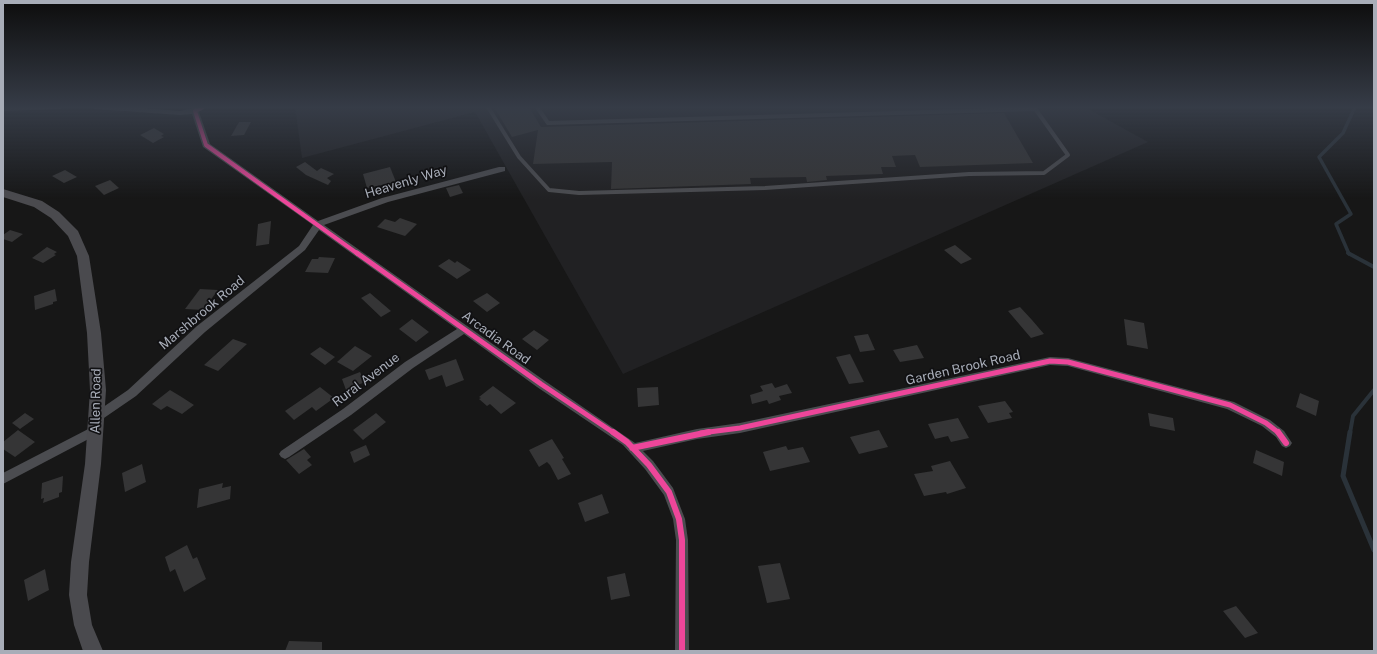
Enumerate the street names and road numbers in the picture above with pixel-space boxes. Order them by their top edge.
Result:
street label: Heavenly Way [363,162,449,202]
street label: Marshbrook Road [156,273,248,353]
street label: Arcadia Road [459,308,533,368]
street label: Garden Brook Road [904,347,1022,389]
street label: Rural Avenue [329,350,403,410]
street label: Allen Road [88,368,104,434]

